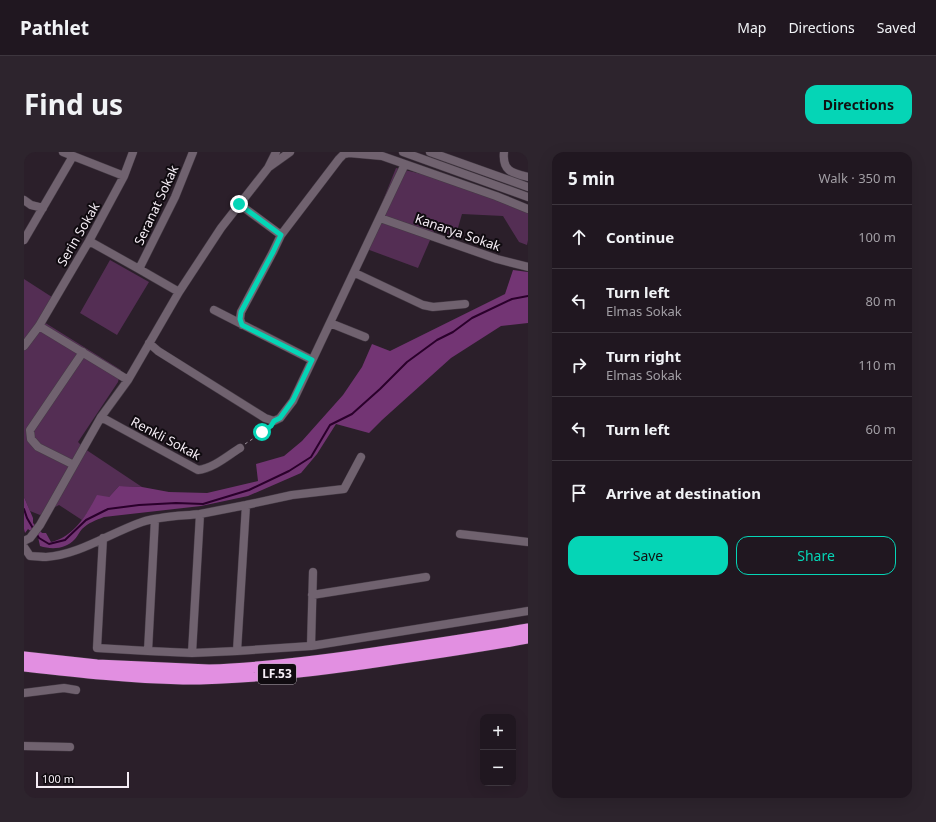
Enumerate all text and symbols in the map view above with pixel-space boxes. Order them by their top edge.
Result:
text: Pathlet [20,15,89,41]
text: Map [737,18,766,37]
text: Directions [788,18,855,37]
text: Saved [877,18,916,37]
text: Find us [24,85,123,123]
button: Directions [805,85,912,124]
street label: Seranat Sokak [130,162,182,248]
text: 5 min [568,167,615,190]
text: Walk · 350 m [818,169,896,187]
route end [230,195,248,213]
street label: Serin Sokak [53,199,104,269]
street label: Kanarya Sokak [413,209,503,255]
icon: ahead [568,226,590,248]
text: Continue [606,227,674,247]
text: 100 m [858,228,896,246]
text: Turn left [606,282,670,302]
icon: left [568,290,590,312]
text: 80 m [866,292,896,310]
text: Elmas Sokak [606,302,682,320]
text: Turn right [606,346,681,366]
icon: right [568,354,590,376]
text: 110 m [858,356,896,374]
text: Elmas Sokak [606,366,682,384]
street label: Renkli Sokak [128,412,204,464]
icon: left [568,418,590,440]
text: Turn left [606,419,670,439]
text: 60 m [866,420,896,438]
route start [253,423,271,441]
icon: arrive [568,482,590,504]
text: Arrive at destination [606,483,761,503]
button: Save [568,536,728,575]
button: Share [736,536,896,575]
road number: LF.53 [258,664,296,684]
map controls [480,714,516,786]
button: + [480,714,516,750]
button: − [480,750,516,786]
scale bar [36,770,129,789]
text: 100 m [42,771,74,786]

